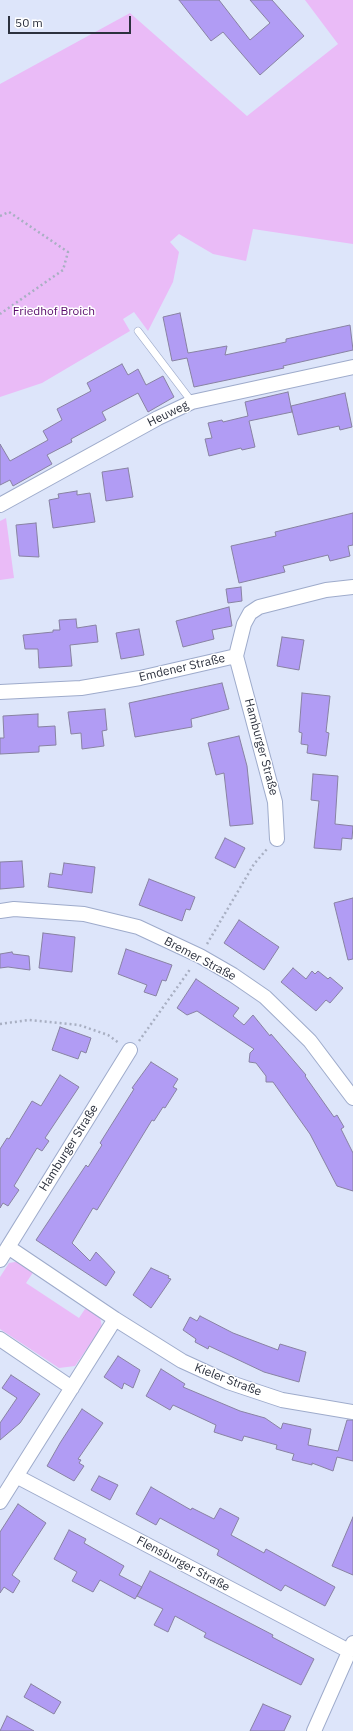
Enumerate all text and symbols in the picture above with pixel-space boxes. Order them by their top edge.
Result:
scale bar [10,8,133,34]
text: 50 m [15,15,43,30]
park label: Friedhof Broich [13,305,95,319]
street label: Heuweg [145,398,191,430]
street label: Emdener Straße [138,651,226,685]
street label: Hamburger Straße [241,697,281,797]
street label: Bremer Straße [162,934,238,984]
street label: Hamburger Straße [37,1102,101,1194]
street label: Kieler Straße [193,1361,263,1399]
street label: Flensburger Straße [134,1533,232,1595]

